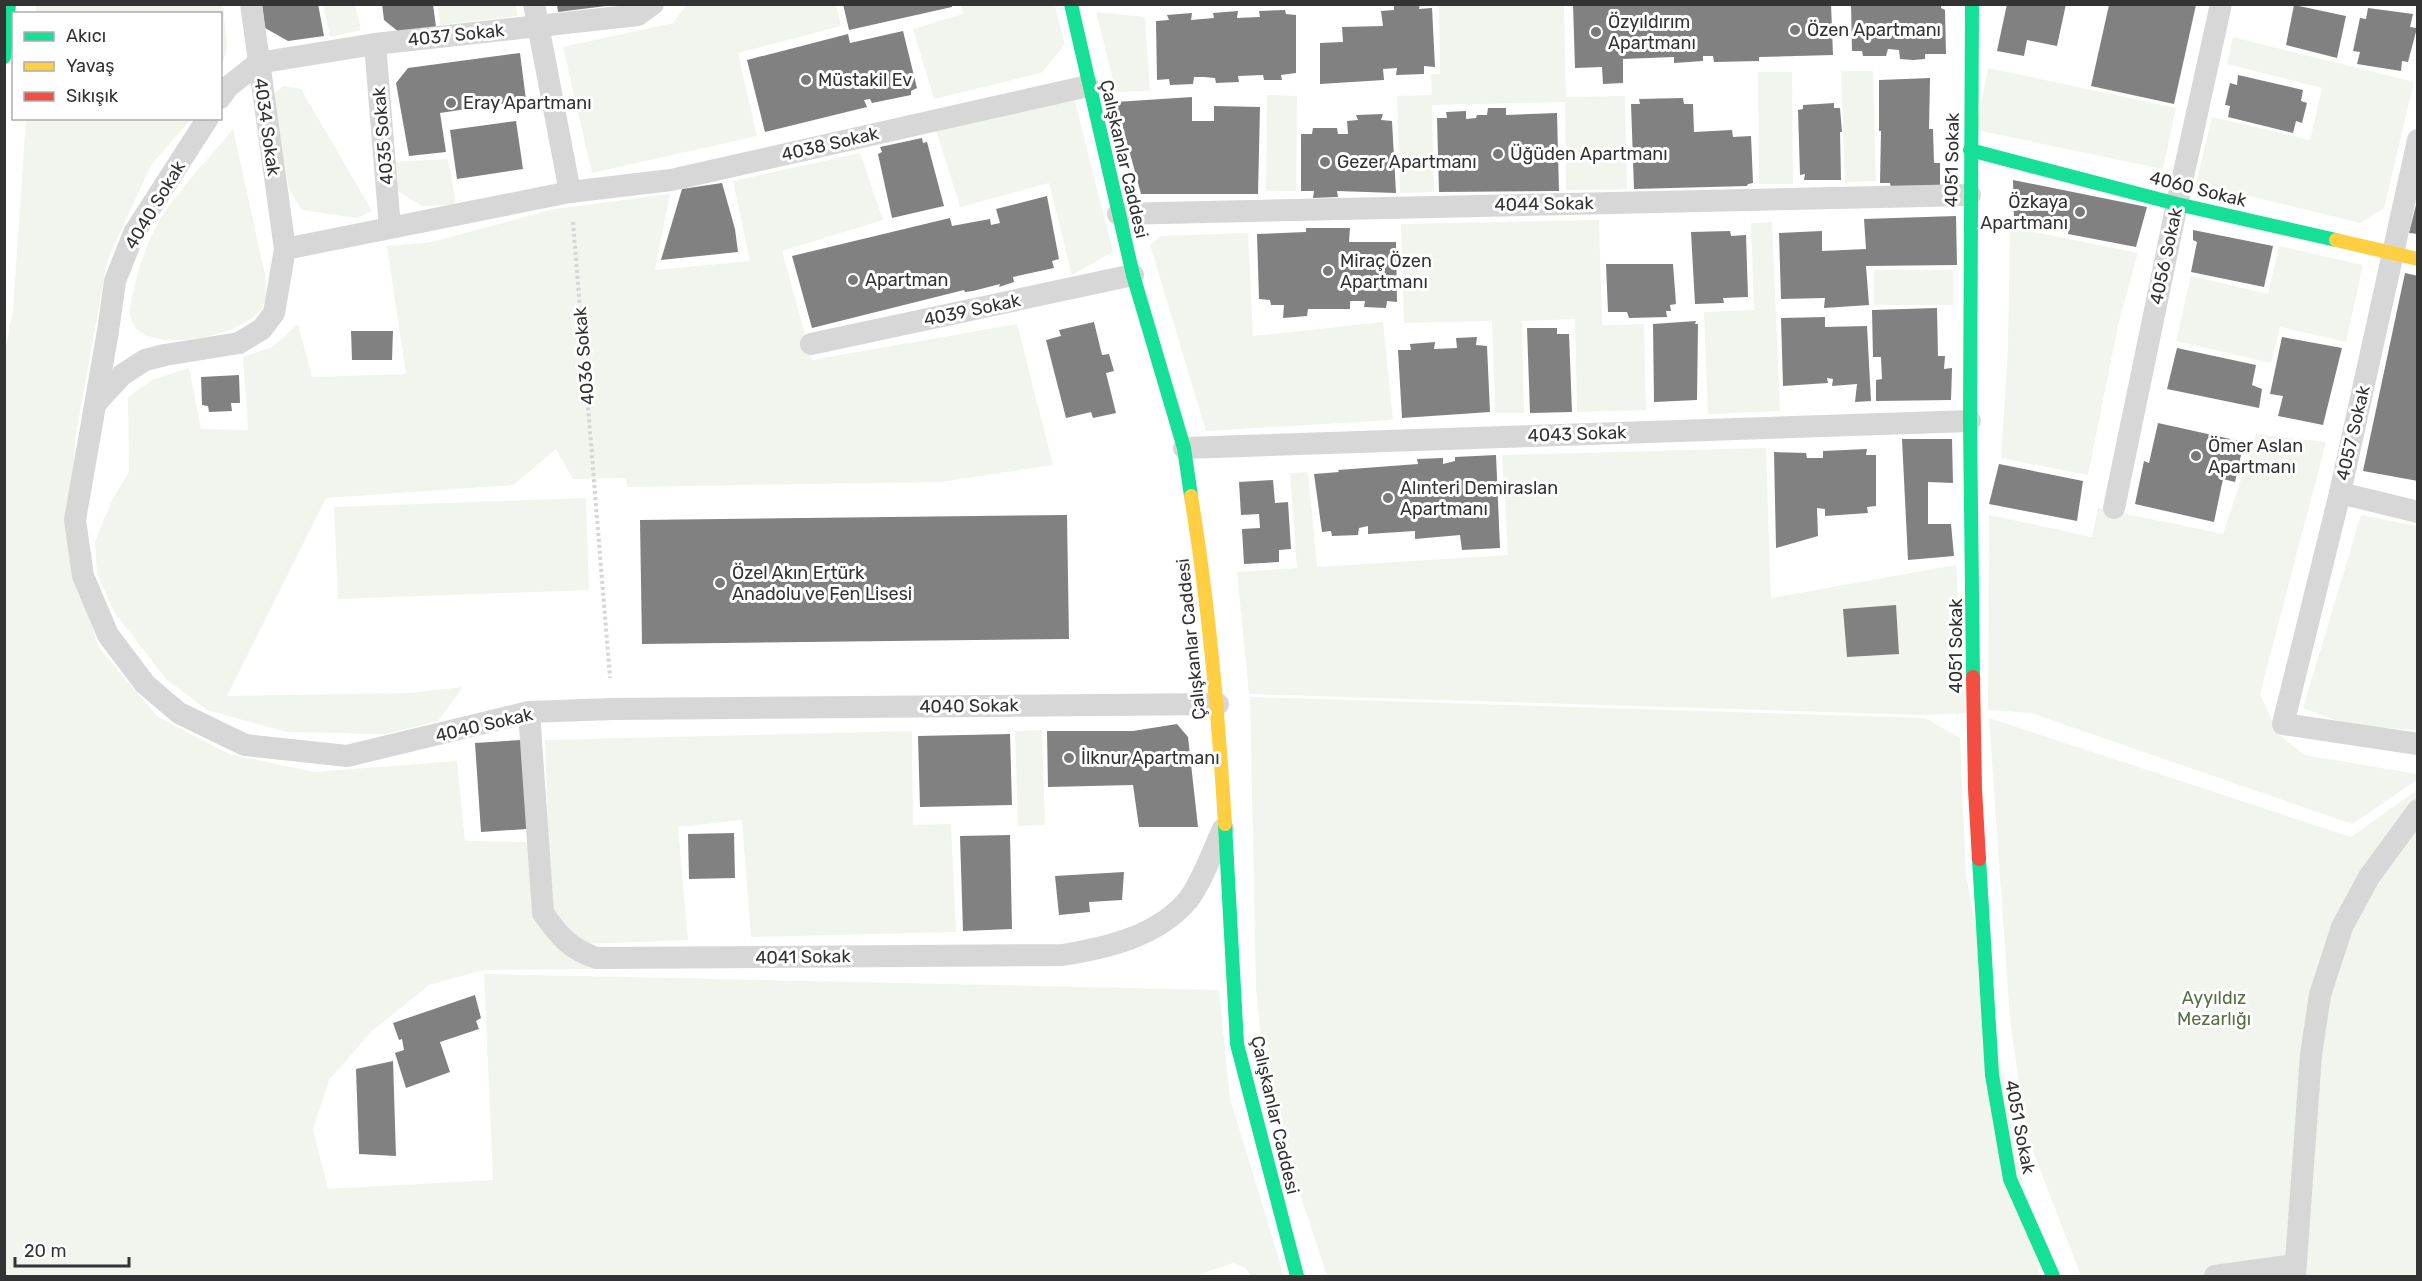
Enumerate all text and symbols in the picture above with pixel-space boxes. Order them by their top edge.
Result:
place label: Özyıldırım Apartmanı [1608,11,1696,54]
legend [12,12,222,120]
street label: 4037 Sokak [407,19,506,51]
place label: Özen Apartmanı [1807,19,1941,41]
marker: Özen Apartmanı [1788,23,1802,37]
text: Akıcı [66,25,106,47]
marker: Özyıldırım Apartmanı [1589,25,1603,39]
text: Yavaş [66,55,114,77]
place label: Müstakil Ev [818,69,912,91]
marker: Müstakil Ev [799,73,813,87]
street label: 4034 Sokak [249,77,285,178]
street label: Çalışkanlar Caddesi [1095,78,1153,240]
text: Sıkışık [66,85,119,107]
street label: 4035 Sokak [368,85,398,186]
place label: Eray Apartmanı [463,92,592,114]
marker: Eray Apartmanı [444,96,458,110]
street label: 4051 Sokak [1940,112,1964,208]
street label: 4038 Sokak [779,122,881,166]
place label: Üğüden Apartmanı [1510,143,1668,165]
marker: Üğüden Apartmanı [1491,147,1505,161]
place label: Gezer Apartmanı [1337,151,1477,173]
marker: Gezer Apartmanı [1318,155,1332,169]
street label: 4040 Sokak [120,156,190,253]
street label: 4060 Sokak [2147,166,2249,212]
place label: Özkaya Apartmanı [1980,191,2068,234]
street label: 4044 Sokak [1494,192,1595,216]
marker: Özkaya Apartmanı [2073,205,2087,219]
street label: 4056 Sokak [2145,205,2187,306]
place label: Miraç Özen Apartmanı [1340,250,1432,293]
marker: Miraç Özen Apartmanı [1321,264,1335,278]
place label: Apartman [865,269,948,291]
marker: Apartman [846,273,860,287]
street label: 4039 Sokak [922,289,1023,331]
street label: 4036 Sokak [569,305,599,406]
street label: 4057 Sokak [2331,383,2375,483]
street label: 4043 Sokak [1527,421,1627,447]
place label: Ömer Aslan Apartmanı [2208,435,2303,478]
marker: Ömer Aslan Apartmanı [2189,449,2203,463]
place label: Alınteri Demiraslan Apartmanı [1400,477,1558,520]
marker: Alınteri Demiraslan Apartmanı [1381,491,1395,505]
street label: Çalışkanlar Caddesi [1172,557,1210,721]
place label: Özel Akın Ertürk Anadolu ve Fen Lisesi [732,562,912,605]
marker: Özel Akın Ertürk Anadolu ve Fen Lisesi [713,576,727,590]
street label: 4051 Sokak [1945,598,1967,694]
street label: 4040 Sokak [919,694,1020,718]
street label: 4040 Sokak [433,703,536,747]
place label: İlknur Apartmanı [1081,747,1220,769]
marker: İlknur Apartmanı [1062,751,1076,765]
street label: 4041 Sokak [755,945,852,969]
park label: Ayyıldız Mezarlığı [2177,987,2251,1030]
street label: Çalışkanlar Caddesi [1246,1034,1304,1196]
street label: 4051 Sokak [2000,1078,2040,1176]
scale bar [15,1230,129,1268]
text: 20 m [24,1240,66,1262]

